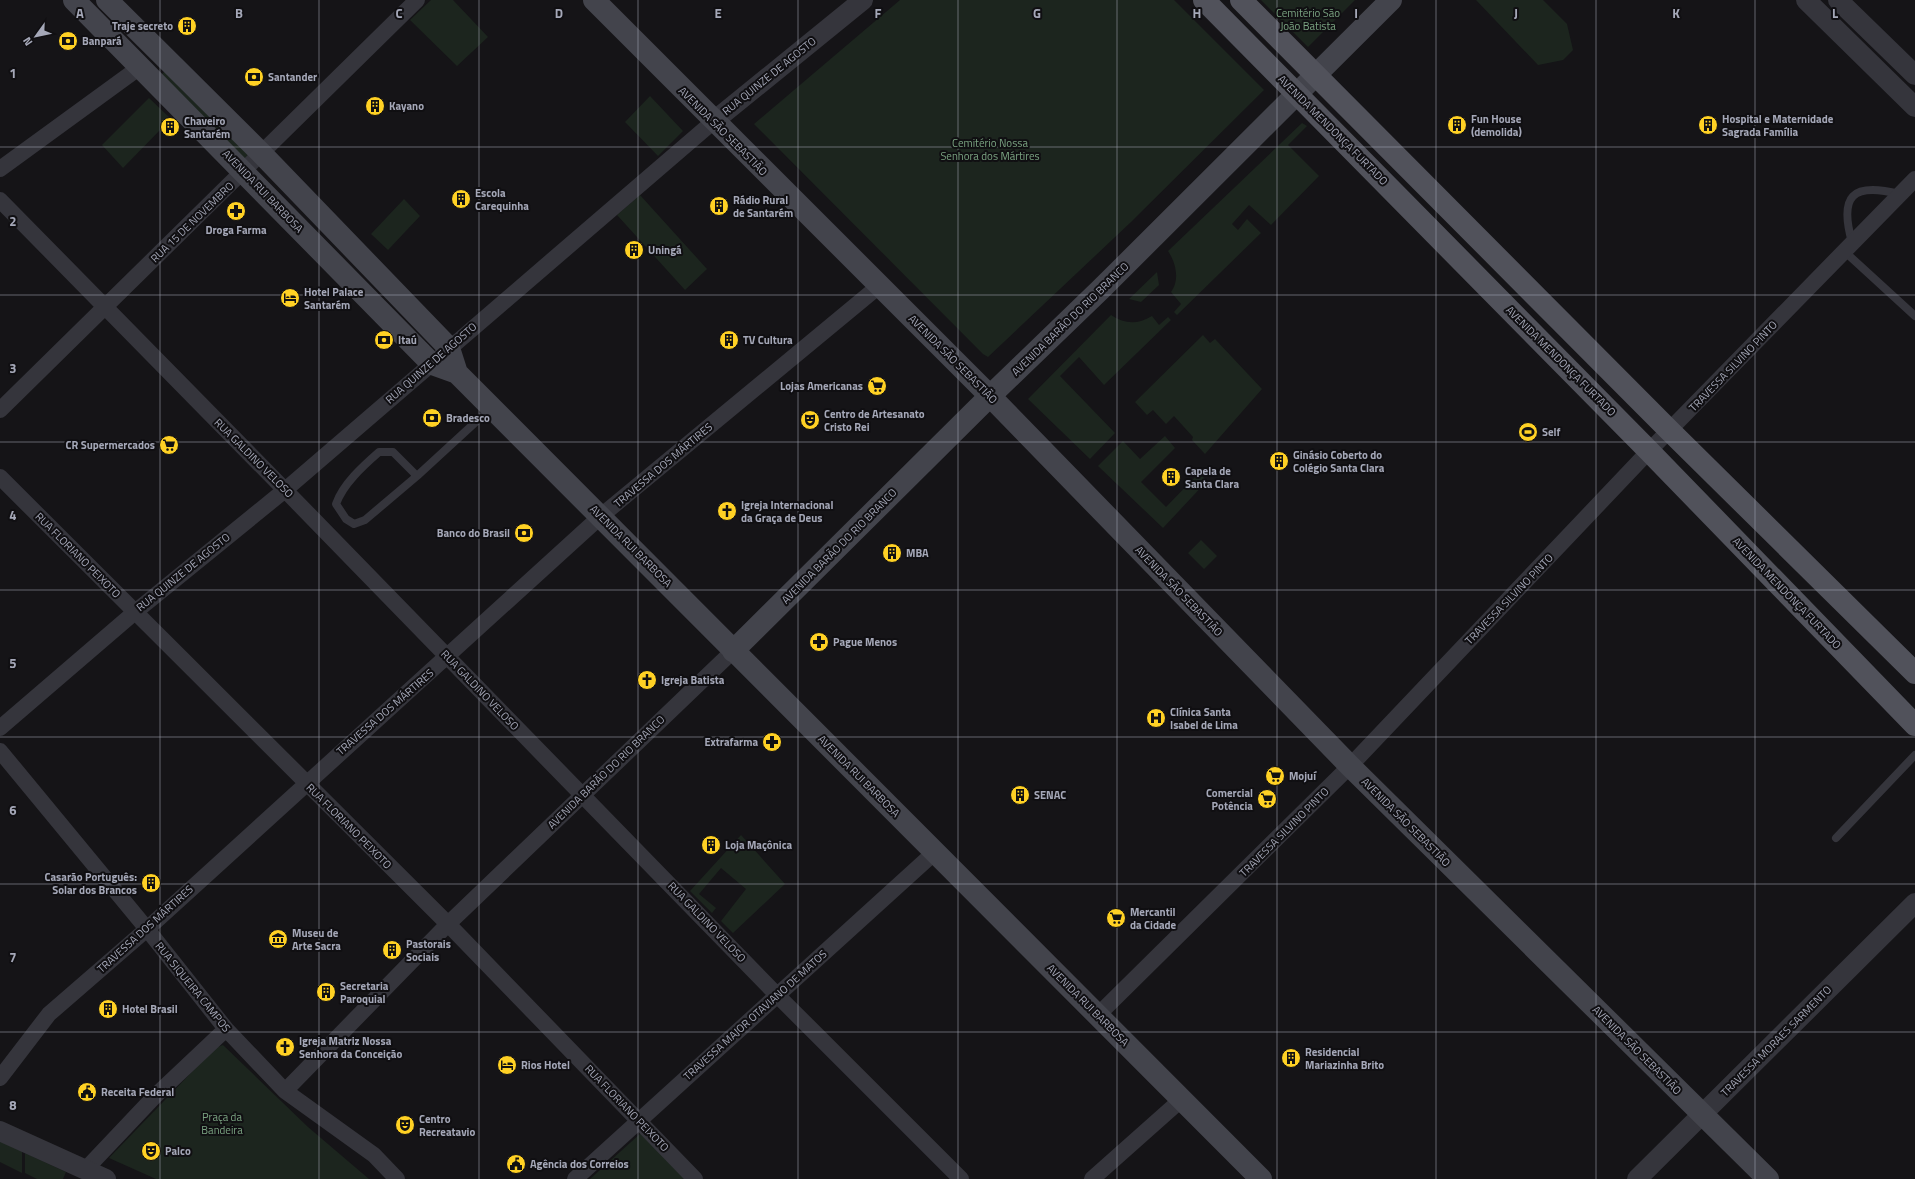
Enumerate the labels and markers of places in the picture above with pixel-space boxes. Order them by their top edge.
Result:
building icon: Traje secreto [176,15,198,37]
place label: Traje secreto [112,18,173,34]
bank icon: Banpará [57,30,79,52]
place label: Banpará [82,33,122,49]
bank icon: Santander [243,66,265,88]
place label: Santander [268,69,317,85]
building icon: Kayano [364,95,386,117]
place label: Kayano [389,98,424,114]
place label: Fun House (demolida) [1471,111,1522,140]
place label: Hospital e Maternidade Sagrada Família [1722,111,1834,140]
place label: Chaveiro Santarém [184,113,230,142]
building icon: Fun House (demolida) [1446,114,1468,136]
building icon: Hospital e Maternidade Sagrada Família [1697,114,1719,136]
building icon: Chaveiro Santarém [159,116,181,138]
place label: Escola Carequinha [475,185,529,214]
building icon: Escola Carequinha [450,188,472,210]
place label: Rádio Rural de Santarém [733,192,793,221]
building icon: Rádio Rural de Santarém [708,195,730,217]
pharmacy icon: Droga Farma [225,200,247,222]
place label: Droga Farma [205,222,267,238]
building icon: Uningá [623,239,645,261]
place label: Uningá [648,242,682,258]
place label: Hotel Palace Santarém [304,284,364,313]
hotel icon: Hotel Palace Santarém [279,287,301,309]
bank icon: Itaú [373,329,395,351]
building icon: TV Cultura [718,329,740,351]
place label: Itaú [398,332,417,348]
place label: TV Cultura [743,332,793,348]
supermarket icon: Lojas Americanas [866,375,888,397]
place label: Lojas Americanas [780,378,863,394]
place label: Centro de Artesanato Cristo Rei [824,406,925,435]
bank icon: Bradesco [421,407,443,429]
theatre icon: Centro de Artesanato Cristo Rei [799,409,821,431]
place label: Bradesco [446,410,490,426]
sports icon: Self [1517,421,1539,443]
place label: Self [1542,424,1561,440]
supermarket icon: CR Supermercados [158,434,180,456]
place label: CR Supermercados [65,437,155,453]
place label: Ginásio Coberto do Colégio Santa Clara [1293,447,1385,476]
building icon: Ginásio Coberto do Colégio Santa Clara [1268,450,1290,472]
place label: Capela de Santa Clara [1185,463,1239,492]
building icon: Capela de Santa Clara [1160,466,1182,488]
place label: Igreja Internacional da Graça de Deus [741,497,833,526]
church icon: Igreja Internacional da Graça de Deus [716,500,738,522]
bank icon: Banco do Brasil [513,522,535,544]
place label: Banco do Brasil [437,525,510,541]
building icon: MBA [881,542,903,564]
place label: MBA [906,545,929,561]
pharmacy icon: Pague Menos [808,631,830,653]
place label: Pague Menos [833,634,897,650]
church icon: Igreja Batista [636,669,658,691]
place label: Igreja Batista [661,672,725,688]
place label: Clínica Santa Isabel de Lima [1170,704,1238,733]
hospital icon: Clínica Santa Isabel de Lima [1145,707,1167,729]
pharmacy icon: Extrafarma [761,731,783,753]
place label: Extrafarma [704,734,758,750]
supermarket icon: Mojuí [1264,765,1286,787]
place label: Mojuí [1289,768,1317,784]
building icon: SENAC [1009,784,1031,806]
place label: Comercial Potência [1206,785,1253,814]
place label: SENAC [1034,787,1066,803]
supermarket icon: Comercial Potência [1256,788,1278,810]
building icon: Loja Maçônica [700,834,722,856]
place label: Loja Maçônica [725,837,793,853]
place label: Casarão Português: Solar dos Brancos [45,869,137,898]
building icon: Casarão Português: Solar dos Brancos [140,872,162,894]
place label: Mercantil da Cidade [1130,904,1177,933]
supermarket icon: Mercantil da Cidade [1105,907,1127,929]
place label: Museu de Arte Sacra [292,925,341,954]
museum icon: Museu de Arte Sacra [267,928,289,950]
place label: Pastorais Sociais [406,936,451,965]
building icon: Pastorais Sociais [381,939,403,961]
place label: Secretaria Paroquial [340,978,389,1007]
building icon: Secretaria Paroquial [315,981,337,1003]
building icon: Hotel Brasil [97,998,119,1020]
place label: Hotel Brasil [122,1001,178,1017]
place label: Igreja Matriz Nossa Senhora da Conceição [299,1033,402,1062]
church icon: Igreja Matriz Nossa Senhora da Conceição [274,1036,296,1058]
place label: Residencial Mariazinha Brito [1305,1044,1384,1073]
building icon: Residencial Mariazinha Brito [1280,1047,1302,1069]
hotel icon: Rios Hotel [496,1054,518,1076]
place label: Rios Hotel [521,1057,570,1073]
public building icon: Receita Federal [76,1081,98,1103]
place label: Receita Federal [101,1084,174,1100]
place label: Centro Recreatavio [419,1111,475,1140]
theatre icon: Centro Recreatavio [394,1114,416,1136]
theatre icon: Palco [140,1140,162,1162]
place label: Palco [165,1143,191,1159]
public building icon: Agência dos Correios [505,1153,527,1175]
place label: Agência dos Correios [530,1156,629,1172]

